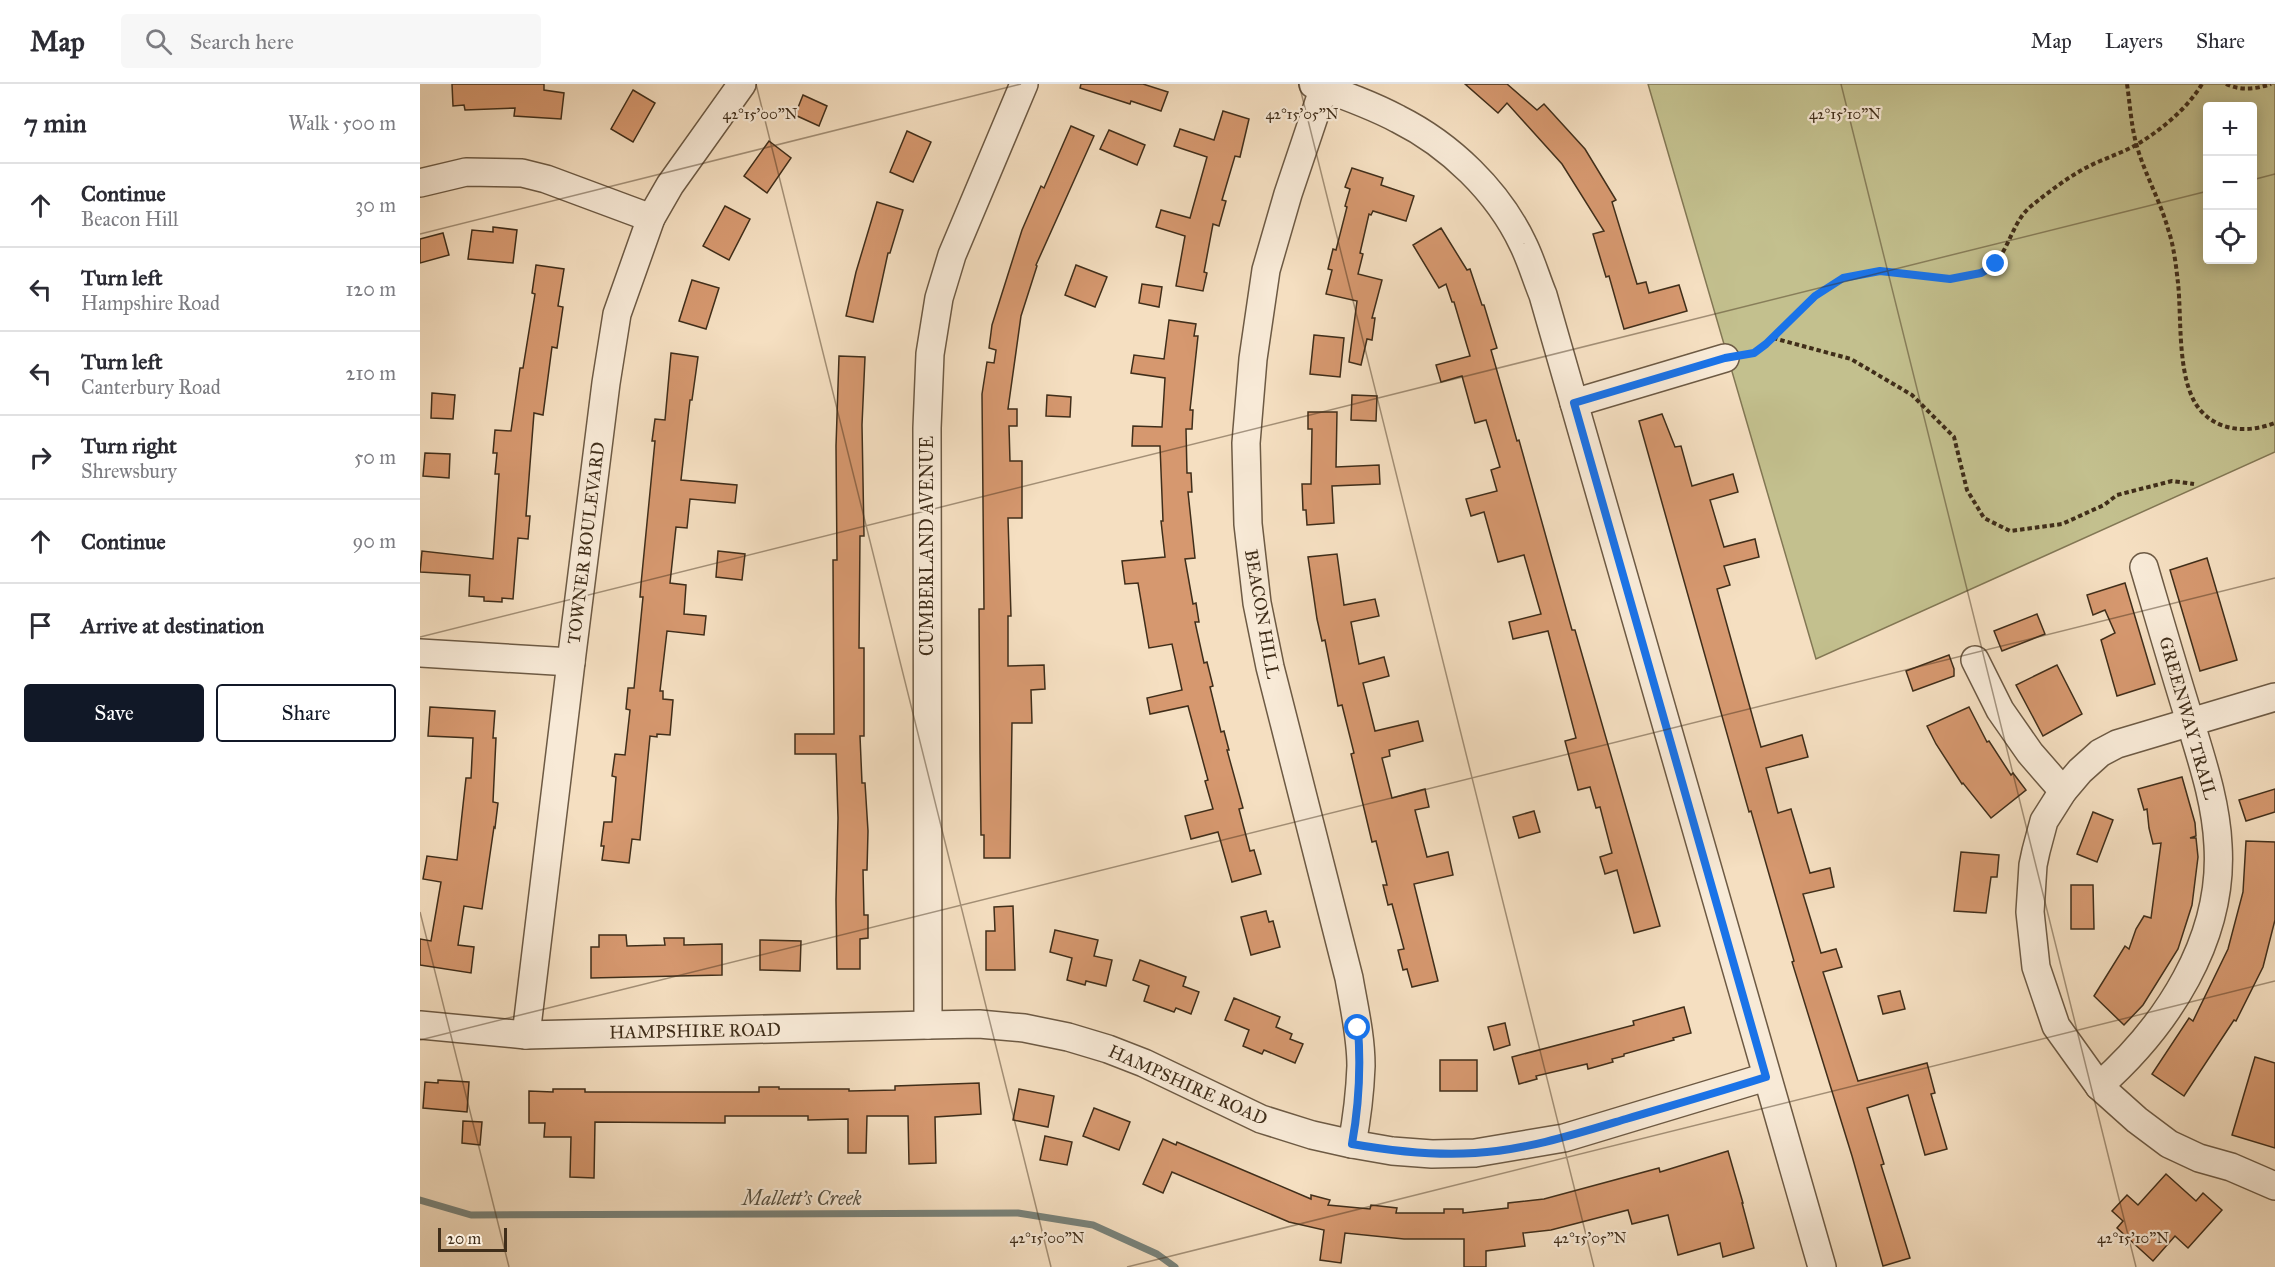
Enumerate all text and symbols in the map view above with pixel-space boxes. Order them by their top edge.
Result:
search box [121,14,541,68]
text: Map [30,24,85,59]
icon: search [142,25,175,58]
text: Search here [190,28,294,55]
text: Map [2031,28,2072,54]
text: Layers [2105,28,2163,54]
text: Share [2196,28,2245,54]
map controls [2203,102,2257,264]
button: + [2203,102,2257,156]
text: 42°15'00"N [723,105,798,123]
text: 42°15'05"N [1265,105,1339,123]
text: 42°15'10"N [1809,105,1881,123]
text: 7 min [24,107,87,139]
text: Walk · 500 m [288,111,396,135]
button: − [2203,156,2257,210]
text: Continue [81,180,166,207]
icon: ahead [24,189,57,222]
text: 30 m [355,193,396,217]
text: Beacon Hill [81,207,178,231]
button: locate [2203,210,2257,264]
route end [1982,250,2008,276]
text: Turn left [81,264,163,291]
icon: left [24,273,57,306]
text: 120 m [345,277,396,301]
text: Hampshire Road [81,291,220,315]
text: Turn left [81,348,163,375]
icon: left [24,357,57,390]
text: 210 m [346,361,396,385]
text: Canterbury Road [81,375,221,399]
text: Turn right [81,432,177,459]
street label: CUMBERLAND AVENUE [916,436,938,656]
icon: right [24,441,57,474]
street label: TOWNER BOULEVARD [563,441,609,645]
text: 50 m [354,445,396,469]
text: Shrewsbury [81,459,177,483]
icon: ahead [24,525,57,558]
text: Continue [81,528,166,555]
text: 90 m [353,529,396,553]
street label: BEACON HILL [1240,548,1284,681]
icon: arrive [24,609,57,642]
text: Arrive at destination [81,612,264,639]
street label: GREENWAY TRAIL [2154,634,2222,803]
button: Save [24,684,204,742]
button: Share [216,684,396,742]
route start [1344,1014,1370,1040]
street label: HAMPSHIRE ROAD [609,1019,781,1043]
street label: HAMPSHIRE ROAD [1105,1040,1271,1130]
water label: Mallett's Creek [740,1186,862,1210]
scale bar [438,1225,507,1252]
text: 20 m [447,1229,481,1248]
text: 42°15'00"N [1010,1229,1085,1247]
text: 42°15'05"N [1553,1229,1627,1247]
text: 42°15'10"N [2097,1229,2169,1247]

